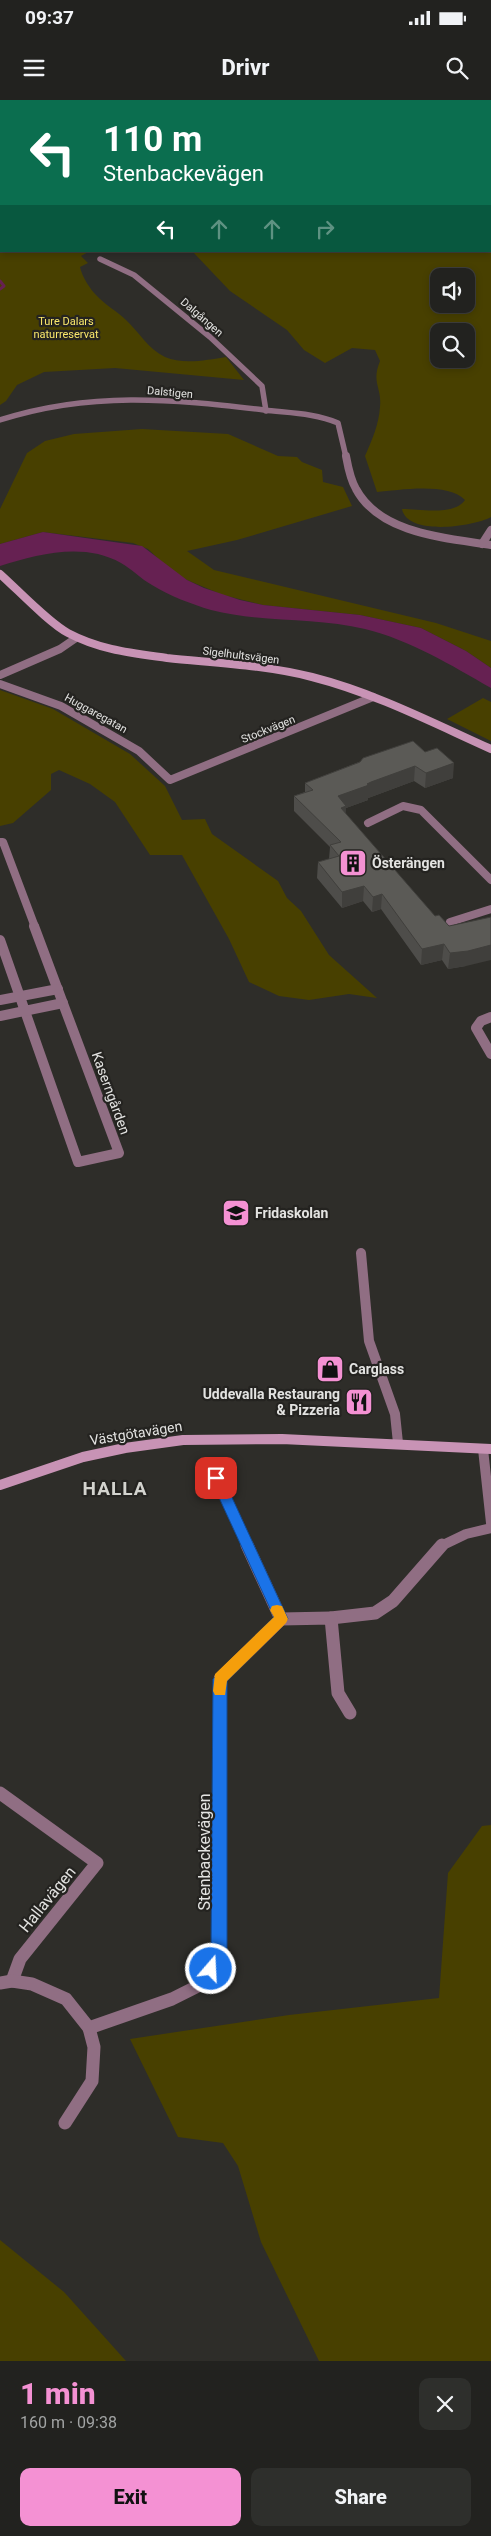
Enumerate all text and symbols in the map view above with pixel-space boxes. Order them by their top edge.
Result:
text: 09:37 [25,6,74,29]
icon: menu [20,54,48,82]
icon: search [443,54,471,82]
text: Drivr [222,55,269,80]
text: 110 m [103,119,202,160]
icon: left [20,120,85,185]
text: Stenbackevägen [103,161,264,186]
icon: left [152,215,180,243]
icon: ahead [205,215,233,243]
icon: ahead [258,215,286,243]
icon: right [311,215,339,243]
map controls [430,268,475,368]
button: sound [430,268,475,313]
street label: Dalgången [178,295,226,339]
park label: Ture Dalars naturreservat [33,315,99,341]
button: search [430,323,475,368]
street label: Dalstigen [147,384,193,401]
street label: Sigelhultsvägen [202,644,280,667]
street label: Huggaregatan [62,691,129,736]
street label: Stockvägen [239,713,297,746]
building icon: Österängen [338,848,368,878]
place label: Österängen [372,855,445,871]
street label: Kaserngården [89,1050,133,1136]
school or university icon: Fridaskolan [221,1198,251,1228]
place label: Fridaskolan [255,1205,328,1221]
shop icon: Carglass [315,1354,345,1384]
place label: Carglass [349,1361,404,1377]
place label: Uddevalla Restaurang & Pizzeria [203,1386,341,1418]
restaurant icon: Uddevalla Restaurang & Pizzeria [344,1387,374,1417]
street label: Västgötavägen [89,1418,183,1448]
pin [195,1457,237,1499]
icon: arrive [202,1464,230,1492]
district label: HALLA [83,1477,147,1500]
street label: Stenbackevägen [195,1793,214,1911]
street label: Hallavägen [15,1863,80,1936]
position arrow [184,1942,236,1994]
text: 1 min [20,2376,96,2411]
button: close [419,2378,471,2430]
text: 160 m · 09:38 [20,2413,117,2432]
button: Exit [20,2468,241,2526]
button: Share [251,2468,471,2526]

